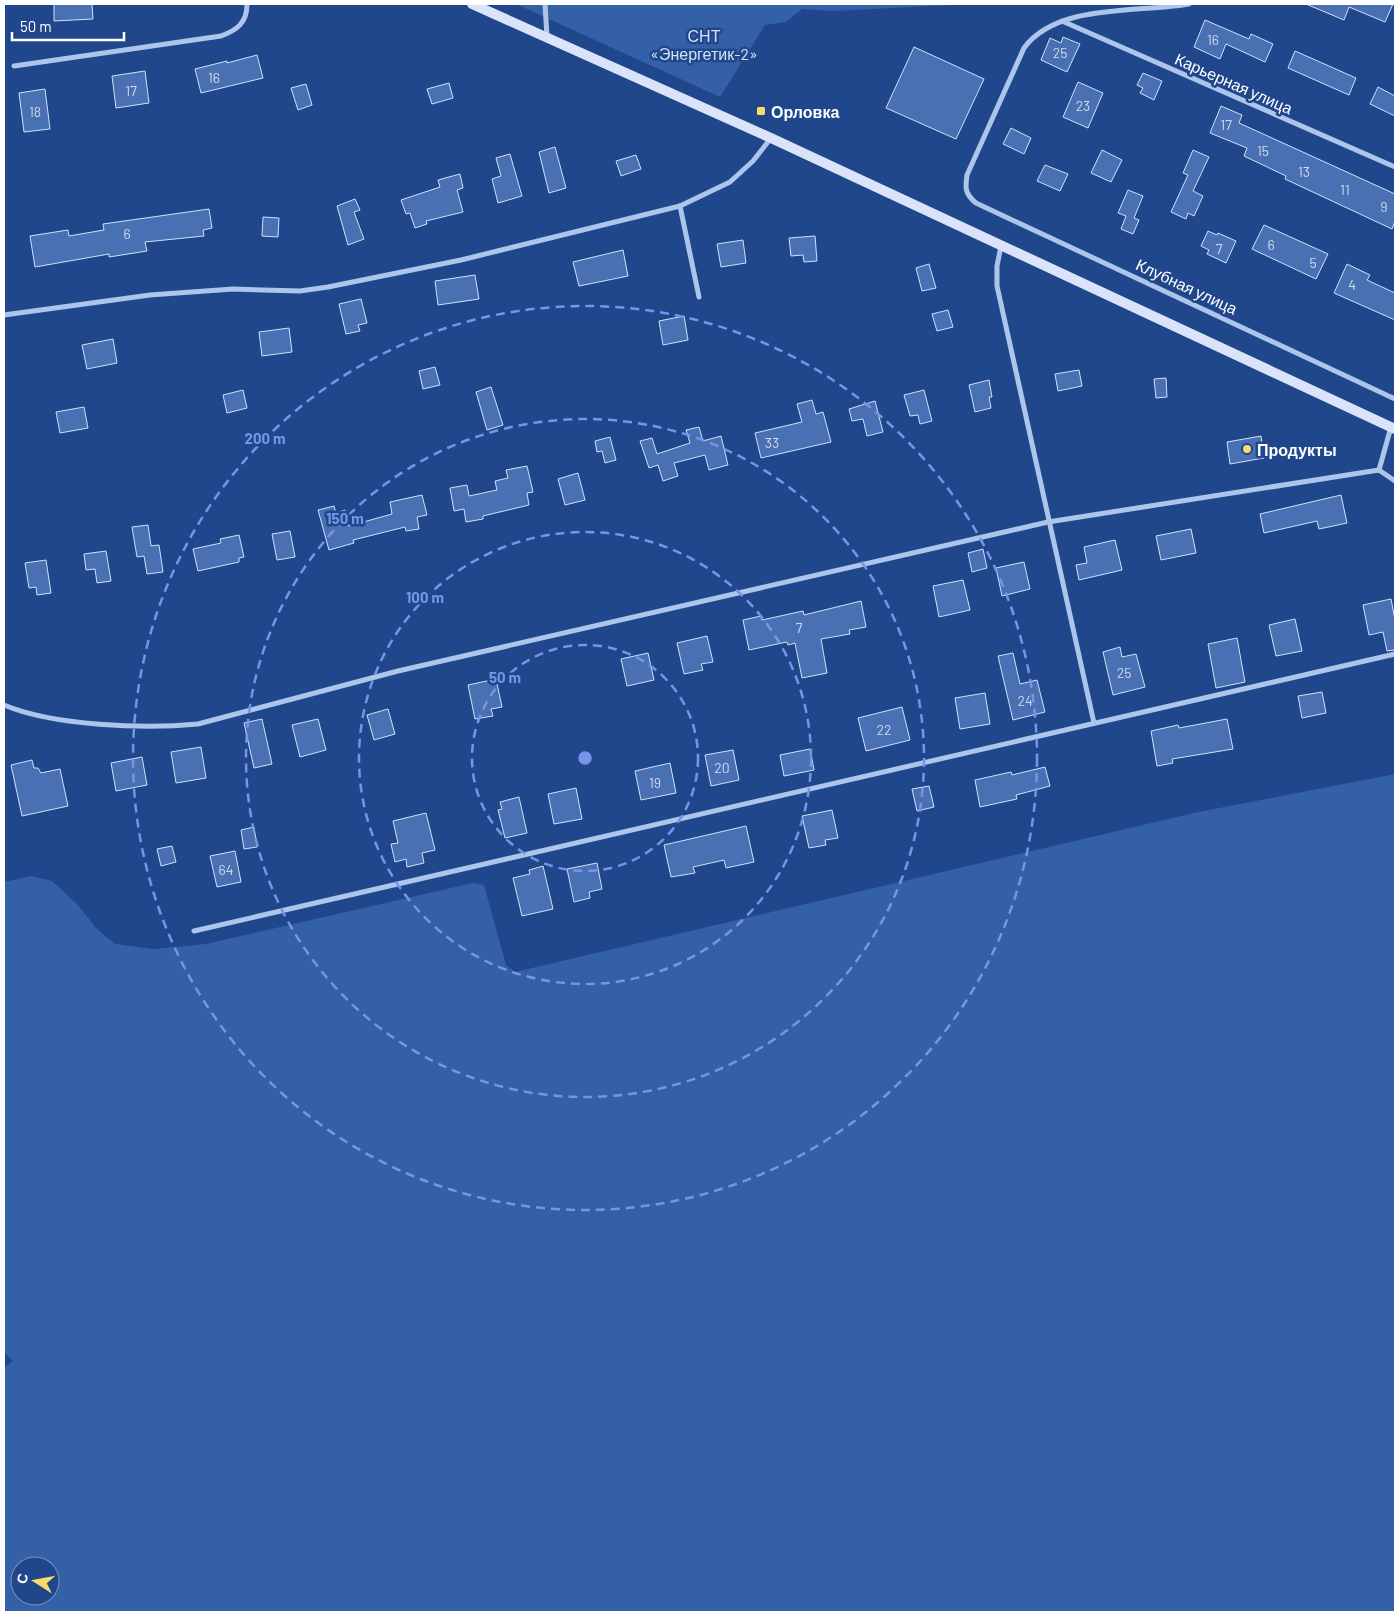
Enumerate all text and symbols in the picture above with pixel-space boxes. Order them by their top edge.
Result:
scale bar [12,10,125,42]
text: 50 m [20,17,52,35]
park label: СНТ «Энергетик-2» [650,26,758,63]
house number: 16 [1207,31,1219,48]
house number: 25 [1053,44,1067,61]
street label: Карьерная улица [1172,49,1296,118]
house number: 16 [208,69,220,86]
house number: 17 [125,82,137,99]
house number: 23 [1076,97,1090,114]
place label: Орловка [771,102,839,121]
house number: 18 [29,103,41,120]
marker: Орловка [755,105,767,117]
house number: 17 [1220,116,1232,133]
house number: 15 [1257,142,1269,159]
house number: 13 [1298,163,1310,180]
house number: 11 [1340,181,1350,198]
house number: 9 [1380,198,1388,215]
house number: 6 [123,225,131,242]
house number: 6 [1267,236,1275,253]
house number: 7 [1216,240,1223,257]
street label: Клубная улица [1133,254,1241,318]
house number: 5 [1309,254,1317,271]
house number: 4 [1348,276,1356,293]
text: 200 m [244,429,286,447]
house number: 33 [765,434,779,451]
place label: Продукты [1257,440,1337,459]
marker: Продукты [1241,443,1253,455]
text: 150 m [326,509,364,527]
text: 100 m [406,588,444,606]
house number: 7 [796,619,803,636]
house number: 25 [1117,664,1131,681]
text: 50 m [489,668,521,686]
house number: 24 [1017,692,1033,709]
house number: 22 [876,721,892,738]
centre of rings [576,749,594,767]
house number: 20 [714,759,730,776]
house number: 19 [649,774,661,791]
house number: 64 [219,861,233,878]
north arrow [10,1556,60,1606]
text: С [12,1572,31,1585]

